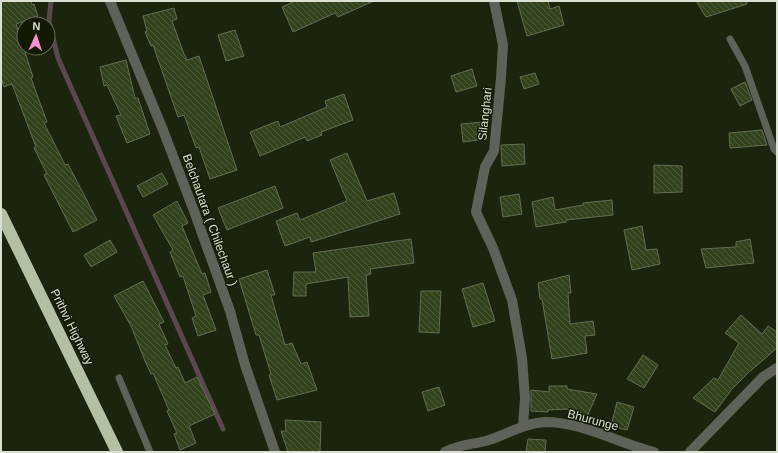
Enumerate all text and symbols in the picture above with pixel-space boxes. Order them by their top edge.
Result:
north arrow [16,16,56,56]
text: N [32,20,41,32]
street label: Silanghari [475,87,495,141]
street label: Belchautara ( Chilechaur ) [180,152,240,288]
street label: Prithvi Highway [48,287,96,367]
street label: Bhurunge [566,407,620,434]

